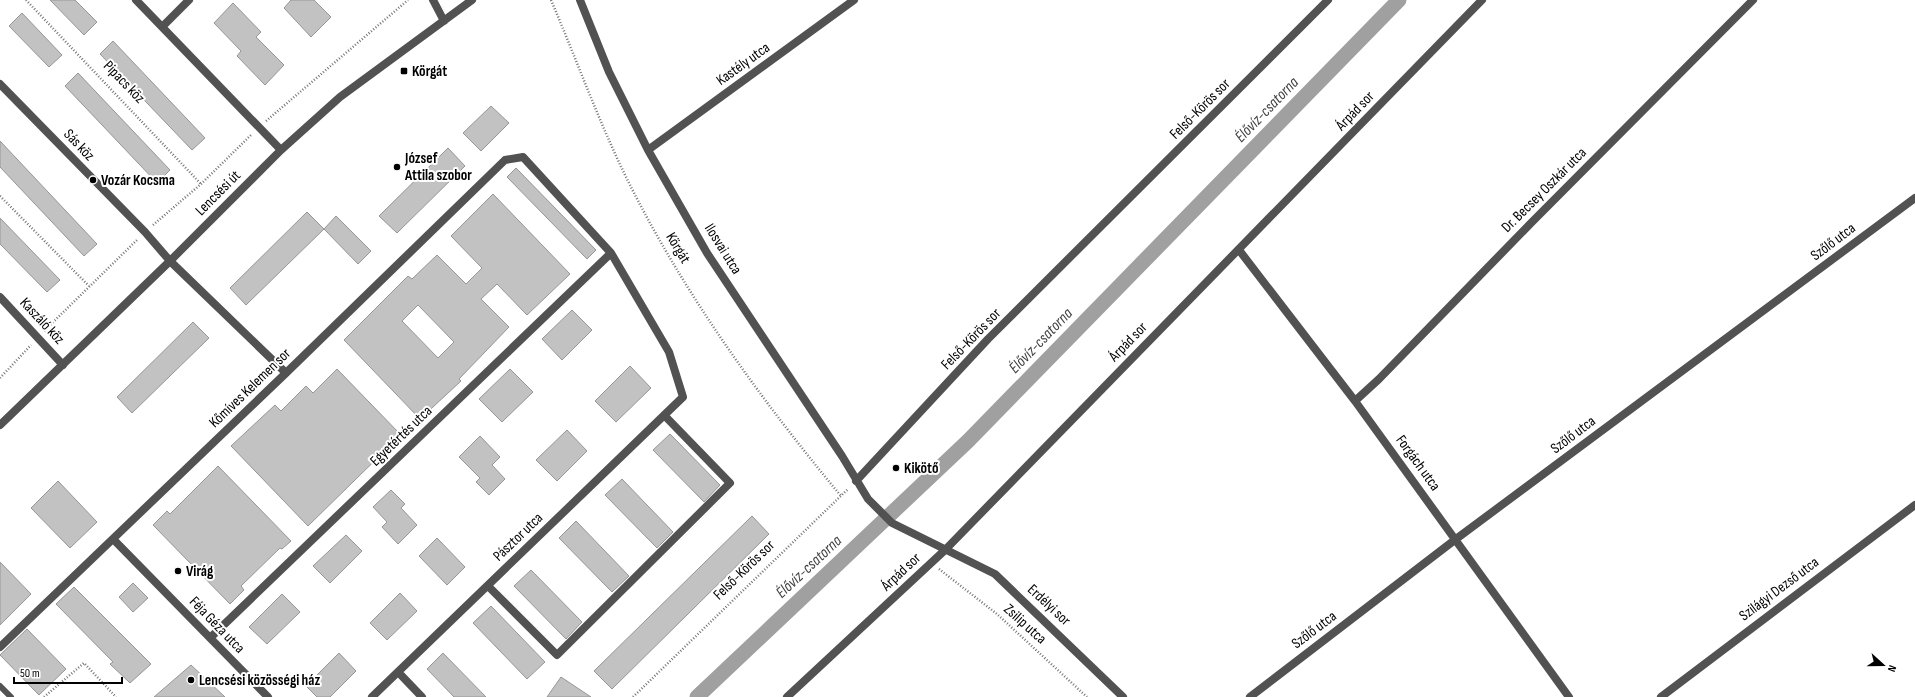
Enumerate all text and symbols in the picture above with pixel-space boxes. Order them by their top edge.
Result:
street label: Kastély utca [712,38,774,90]
street label: Pipacs köz [99,57,149,108]
place label: Körgát [412,62,447,81]
marker: Körgát [399,66,409,76]
water label: Élővíz-csatorna [1231,73,1303,147]
street label: Felső-Körös sor [1166,74,1235,143]
street label: Árpád sor [1331,87,1379,135]
street label: Sás köz [59,125,99,165]
street label: Dr. Becsey Oszkár utca [1497,143,1591,237]
place label: József Attila szobor [404,149,472,185]
marker: József Attila szobor [392,162,402,172]
street label: Lencsési út [191,166,245,220]
place label: Vozár Kocsma [101,171,175,190]
marker: Vozár Kocsma [88,175,98,185]
street label: Szőlő utca [1807,219,1859,265]
street label: Ilosvai utca [700,220,746,278]
street label: Körgát [661,229,695,267]
street label: Kaszáló köz [16,294,69,349]
street label: Felső-Körös sor [937,304,1005,374]
water label: Élővíz-csatorna [1005,304,1077,378]
street label: Árpád sor [1104,318,1152,366]
street label: Kőmíves Kelemen sor [205,344,295,432]
street label: Egyetértés utca [366,402,436,470]
street label: Szőlő utca [1547,412,1599,458]
street label: Forgách utca [1391,431,1445,495]
place label: Kikötő [904,459,938,478]
marker: Kikötő [891,463,901,473]
street label: Pásztor utca [489,508,547,565]
water label: Élővíz-csatorna [772,531,846,602]
street label: Felső-Körös sor [709,536,779,604]
street label: Árpád sor [876,548,925,596]
street label: Szilágyi Dezső utca [1735,553,1823,625]
place label: Virág [186,562,214,581]
marker: Virág [173,566,183,576]
street label: Erdélyi sor [1023,580,1075,630]
street label: Féja Géza utca [185,593,249,658]
street label: Zsilip utca [1000,600,1050,648]
street label: Szőlő utca [1288,607,1340,653]
north arrow [1863,645,1903,685]
scale bar [14,659,122,685]
text: N [1885,663,1899,674]
text: 50 m [20,666,40,681]
place label: Lencsési közösségi ház [199,671,320,690]
marker: Lencsési közösségi ház [186,675,196,685]

